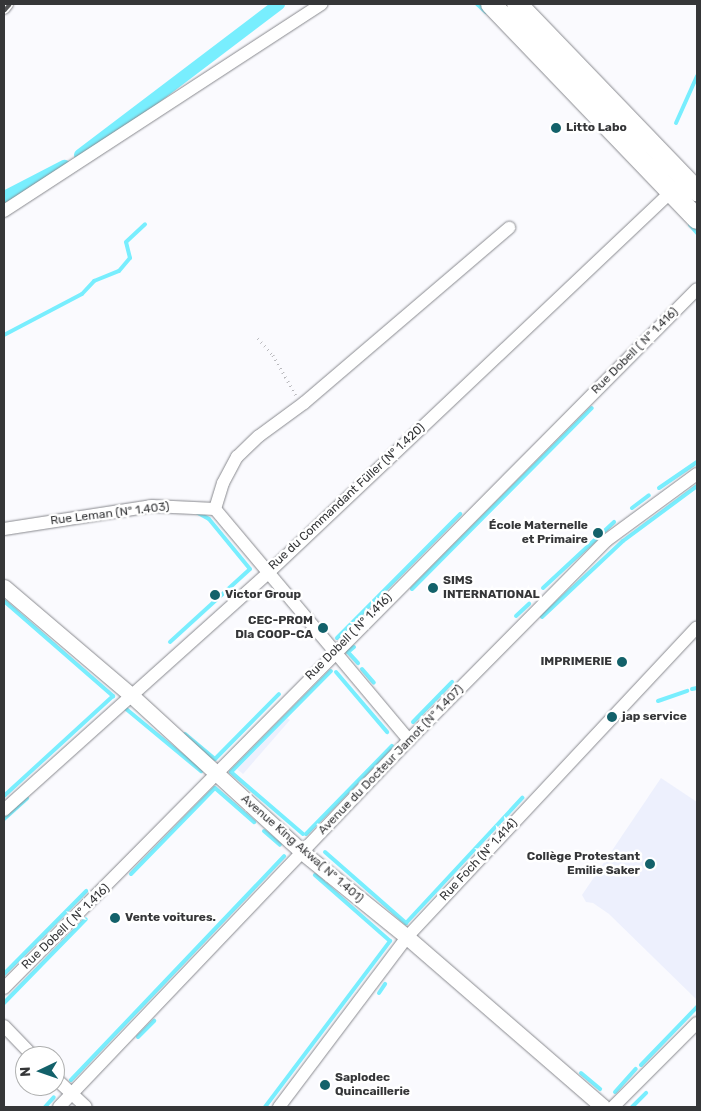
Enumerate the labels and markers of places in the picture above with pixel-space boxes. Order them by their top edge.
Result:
place label: Litto Labo [566,121,627,135]
marker: Litto Labo [550,122,562,134]
place label: École Maternelle et Primaire [489,519,588,547]
marker: École Maternelle et Primaire [592,527,604,539]
place label: SIMS INTERNATIONAL [443,574,540,602]
marker: SIMS INTERNATIONAL [427,582,439,594]
place label: Victor Group [225,588,301,602]
marker: Victor Group [209,589,221,601]
place label: CEC-PROM Dla COOP-CA [235,614,313,642]
marker: CEC-PROM Dla COOP-CA [317,622,329,634]
place label: IMPRIMERIE [540,655,612,669]
marker: IMPRIMERIE [616,656,628,668]
place label: jap service [622,710,687,724]
marker: jap service [606,711,618,723]
place label: Collège Protestant Emilie Saker [527,850,640,878]
marker: Collège Protestant Emilie Saker [644,858,656,870]
place label: Vente voitures. [125,911,216,925]
marker: Vente voitures. [109,912,121,924]
place label: Saplodec Quincaillerie [335,1071,410,1099]
marker: Saplodec Quincaillerie [319,1079,331,1091]

